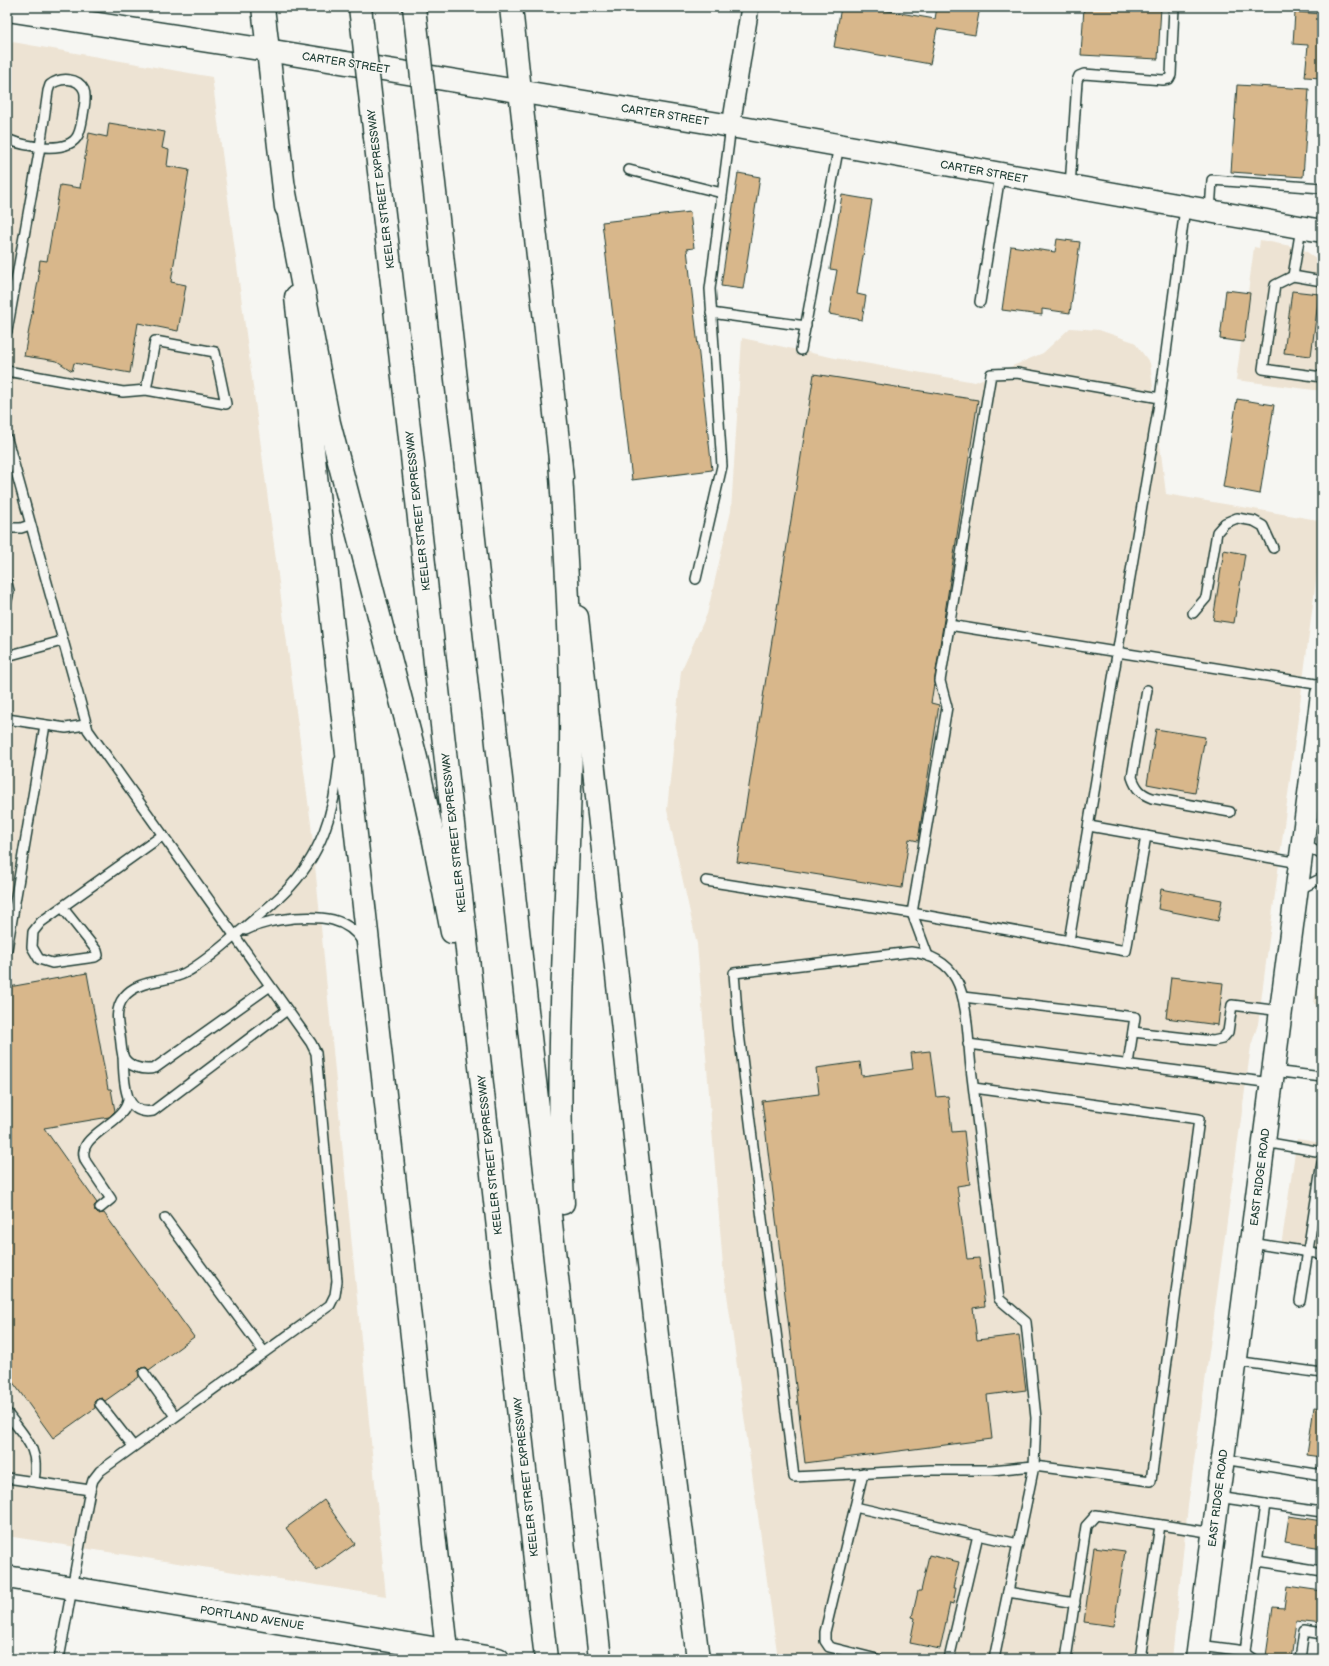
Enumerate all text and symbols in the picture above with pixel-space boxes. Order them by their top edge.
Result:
street label: CARTER STREET [301,50,391,76]
street label: CARTER STREET [620,102,710,128]
street label: KEELER STREET EXPRESSWAY [365,108,397,270]
street label: CARTER STREET [939,158,1029,186]
street label: KEELER STREET EXPRESSWAY [403,430,433,592]
street label: KEELER STREET EXPRESSWAY [439,752,469,914]
street label: KEELER STREET EXPRESSWAY [475,1074,505,1236]
street label: EAST RIDGE ROAD [1248,1127,1272,1227]
street label: KEELER STREET EXPRESSWAY [511,1396,541,1558]
street label: EAST RIDGE ROAD [1206,1448,1230,1548]
street label: PORTLAND AVENUE [199,1603,305,1633]

